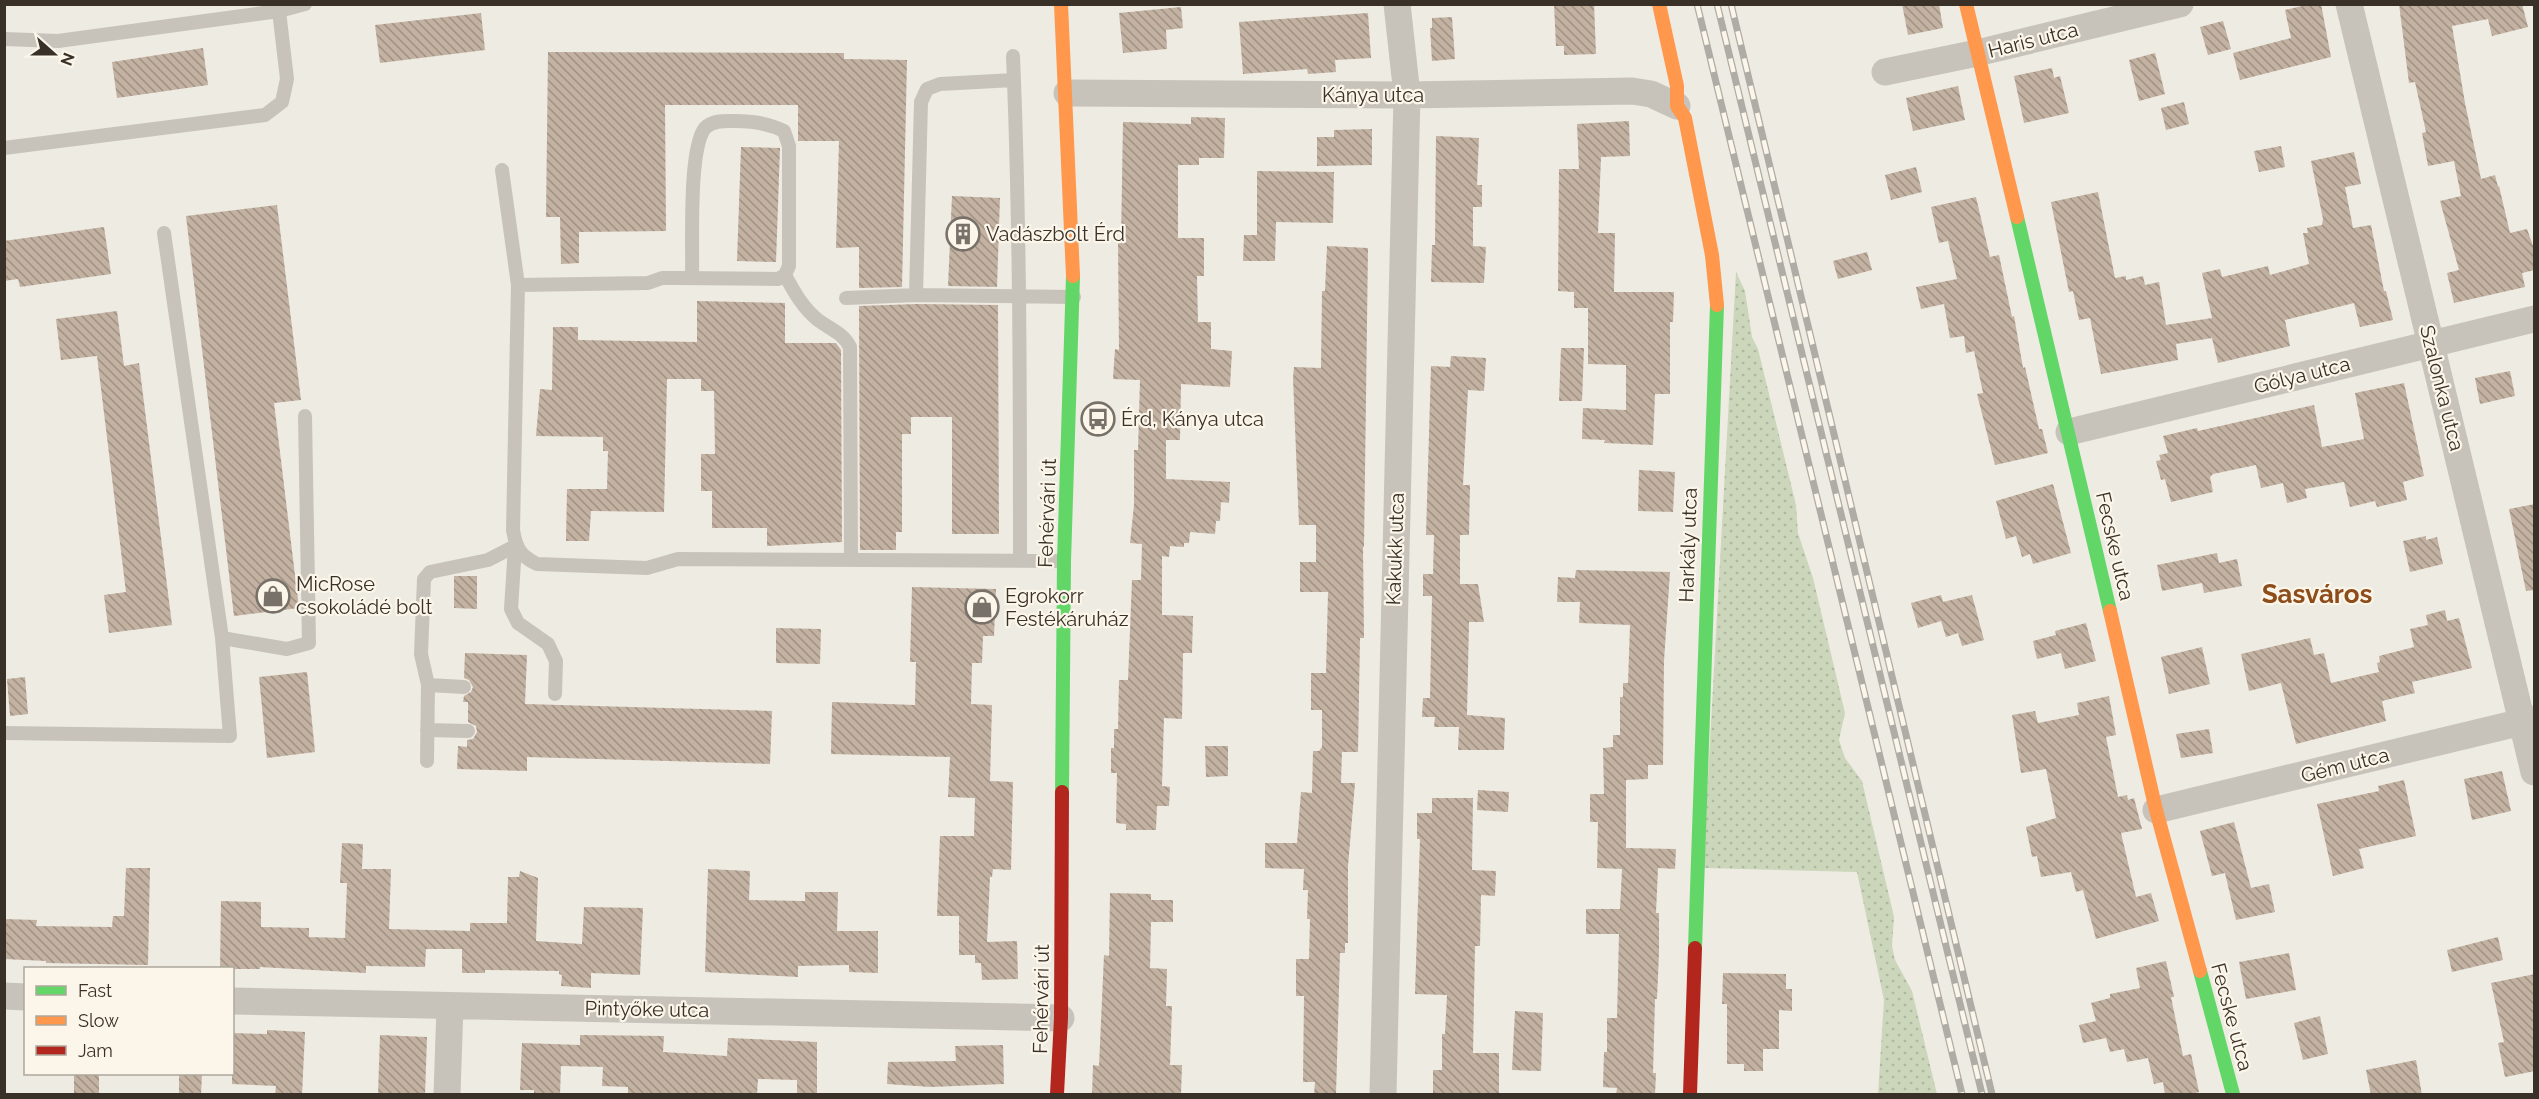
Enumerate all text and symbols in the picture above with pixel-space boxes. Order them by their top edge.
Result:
street label: Haris utca [1985,17,2081,63]
north arrow [24,24,84,84]
text: N [56,50,79,68]
street label: Kánya utca [1322,83,1424,107]
building icon: Vadászbolt Érd [945,216,981,252]
place label: Vadászbolt Érd [986,222,1125,246]
street label: Szalonka utca [2415,323,2469,453]
street label: Gólya utca [2251,351,2353,399]
bus stop icon: Érd, Kánya utca [1080,401,1116,437]
place label: Érd, Kánya utca [1121,407,1264,431]
street label: Fehérvári út [1033,457,1061,568]
street label: Harkály utca [1674,487,1702,603]
street label: Fecske utca [2091,489,2139,603]
street label: Kakukk utca [1381,492,1409,606]
place label: MicRose csokoládé bolt [296,572,433,619]
shop icon: MicRose csokoládé bolt [255,578,291,614]
district label: Sasváros [2262,579,2372,609]
place label: Egrokorr Festékáruház [1005,584,1129,631]
shop icon: Egrokorr Festékáruház [964,589,1000,625]
street label: Gém utca [2299,742,2391,788]
street label: Fehérvári út [1028,944,1054,1054]
street label: Fecske utca [2206,960,2258,1074]
legend [24,967,234,1075]
text: Fast [78,980,112,1001]
street label: Pintyőke utca [584,996,710,1022]
text: Slow [78,1010,119,1031]
text: Jam [78,1040,113,1061]

